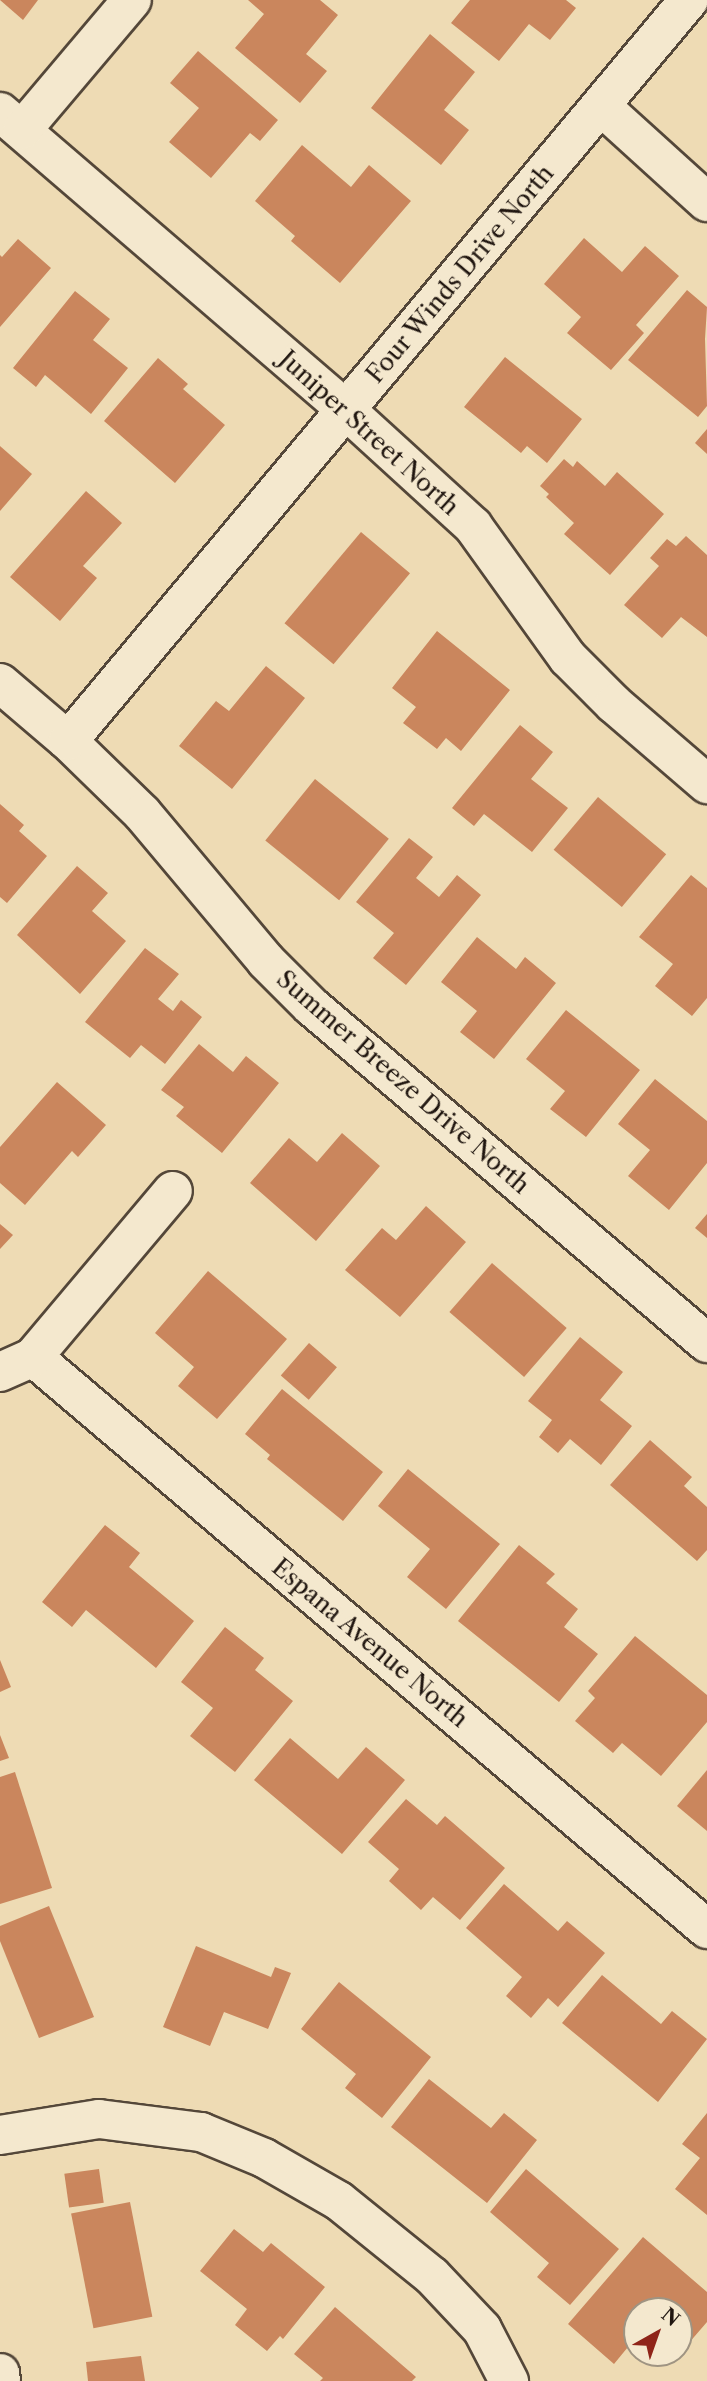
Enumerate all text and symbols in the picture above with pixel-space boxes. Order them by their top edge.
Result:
street label: Four Winds Drive North [360,159,560,389]
street label: Juniper Street North [273,345,465,521]
street label: Summer Breeze Drive North [271,964,535,1200]
street label: Espana Avenue North [266,1552,474,1734]
north arrow [623,2297,693,2367]
text: N [657,2303,684,2331]

